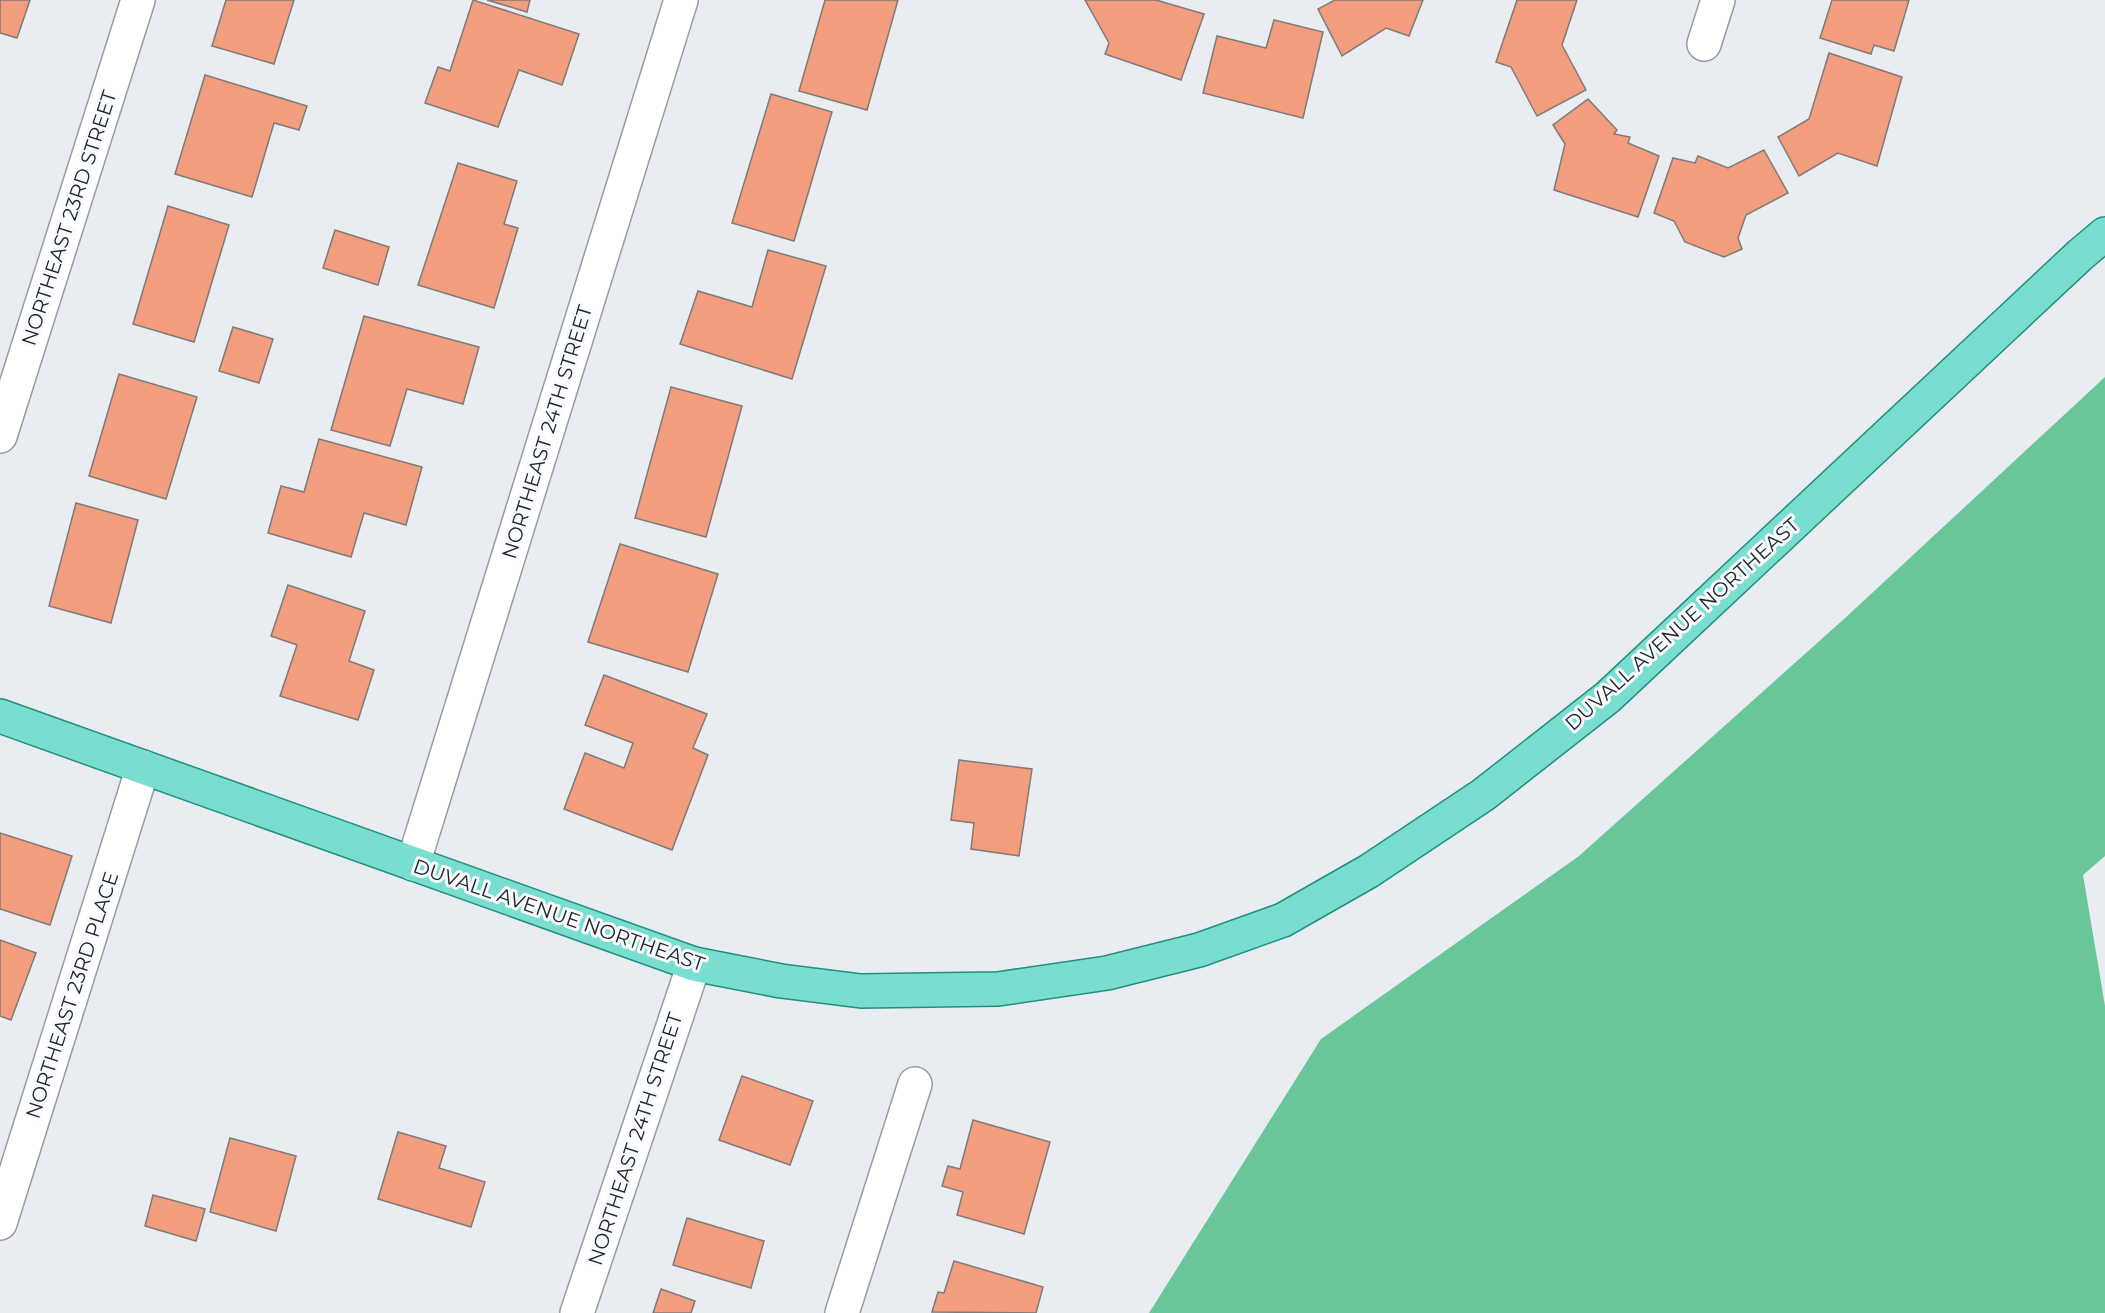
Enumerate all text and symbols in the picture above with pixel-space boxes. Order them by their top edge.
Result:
street label: NORTHEAST 23RD STREET [16,87,122,349]
street label: NORTHEAST 24TH STREET [497,302,597,562]
street label: DUVALL AVENUE NORTHEAST [1560,512,1804,735]
street label: DUVALL AVENUE NORTHEAST [410,854,708,976]
street label: NORTHEAST 23RD PLACE [21,869,123,1121]
street label: NORTHEAST 24TH STREET [583,1009,687,1268]

